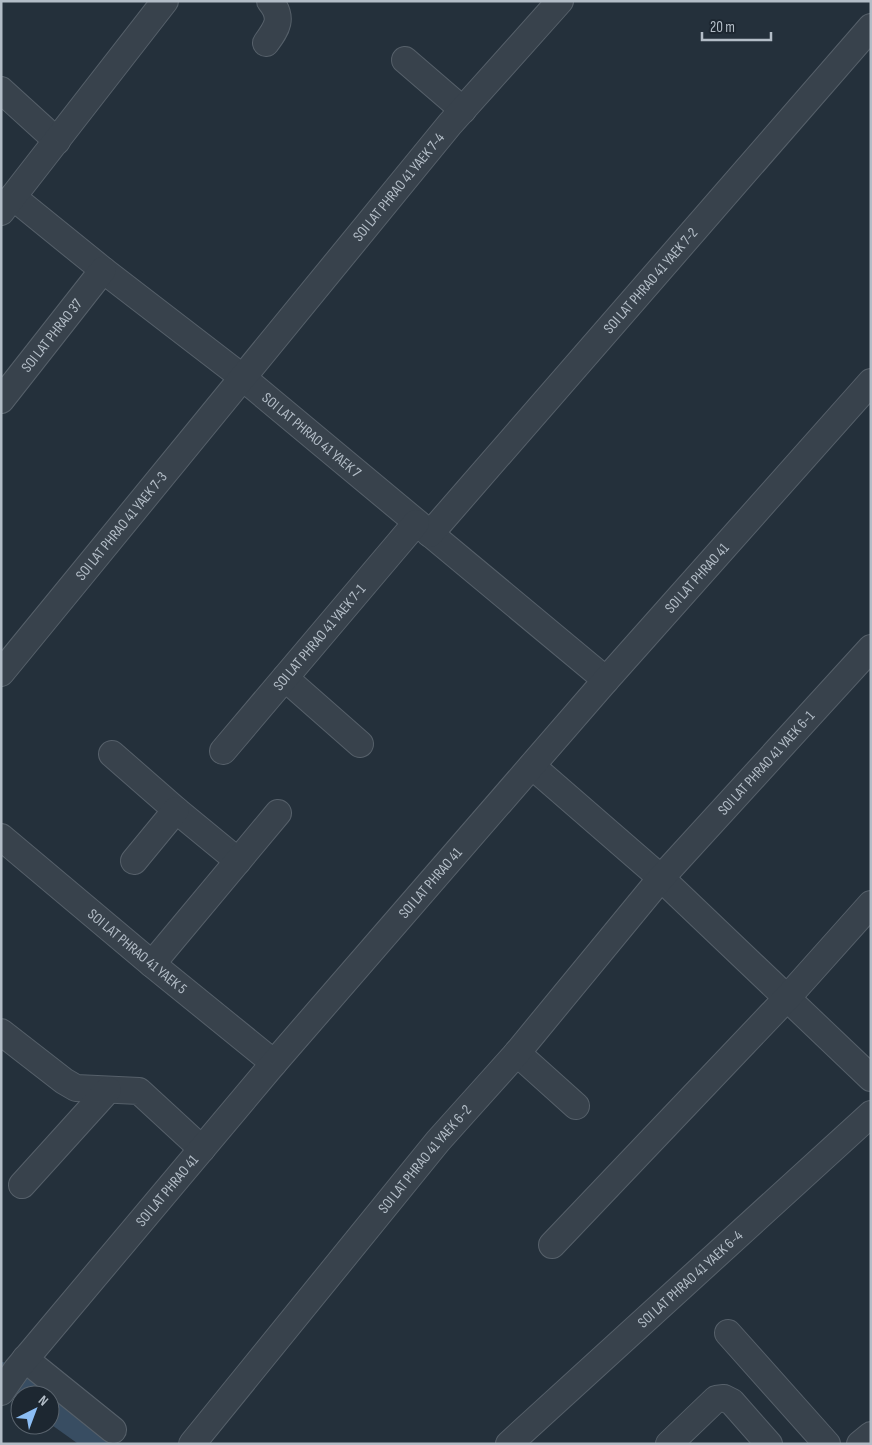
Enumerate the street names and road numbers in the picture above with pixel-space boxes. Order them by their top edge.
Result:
street label: SOI LAT PHRAO 41 YAEK 7-4 [349,129,449,245]
street label: SOI LAT PHRAO 41 YAEK 7-2 [600,224,702,338]
street label: SOI LAT PHRAO 37 [17,295,87,376]
street label: SOI LAT PHRAO 41 YAEK 7 [258,389,365,482]
street label: SOI LAT PHRAO 41 YAEK 7-3 [72,468,172,584]
street label: SOI LAT PHRAO 41 [661,539,734,617]
street label: SOI LAT PHRAO 41 YAEK 7-1 [269,580,371,695]
street label: SOI LAT PHRAO 41 YAEK 6-1 [714,706,819,819]
street label: SOI LAT PHRAO 41 [395,843,467,923]
street label: SOI LAT PHRAO 41 YAEK 5 [84,905,191,999]
street label: SOI LAT PHRAO 41 YAEK 6-2 [374,1101,476,1217]
street label: SOI LAT PHRAO 41 [132,1151,203,1231]
street label: SOI LAT PHRAO 41 YAEK 6-4 [634,1227,747,1332]

